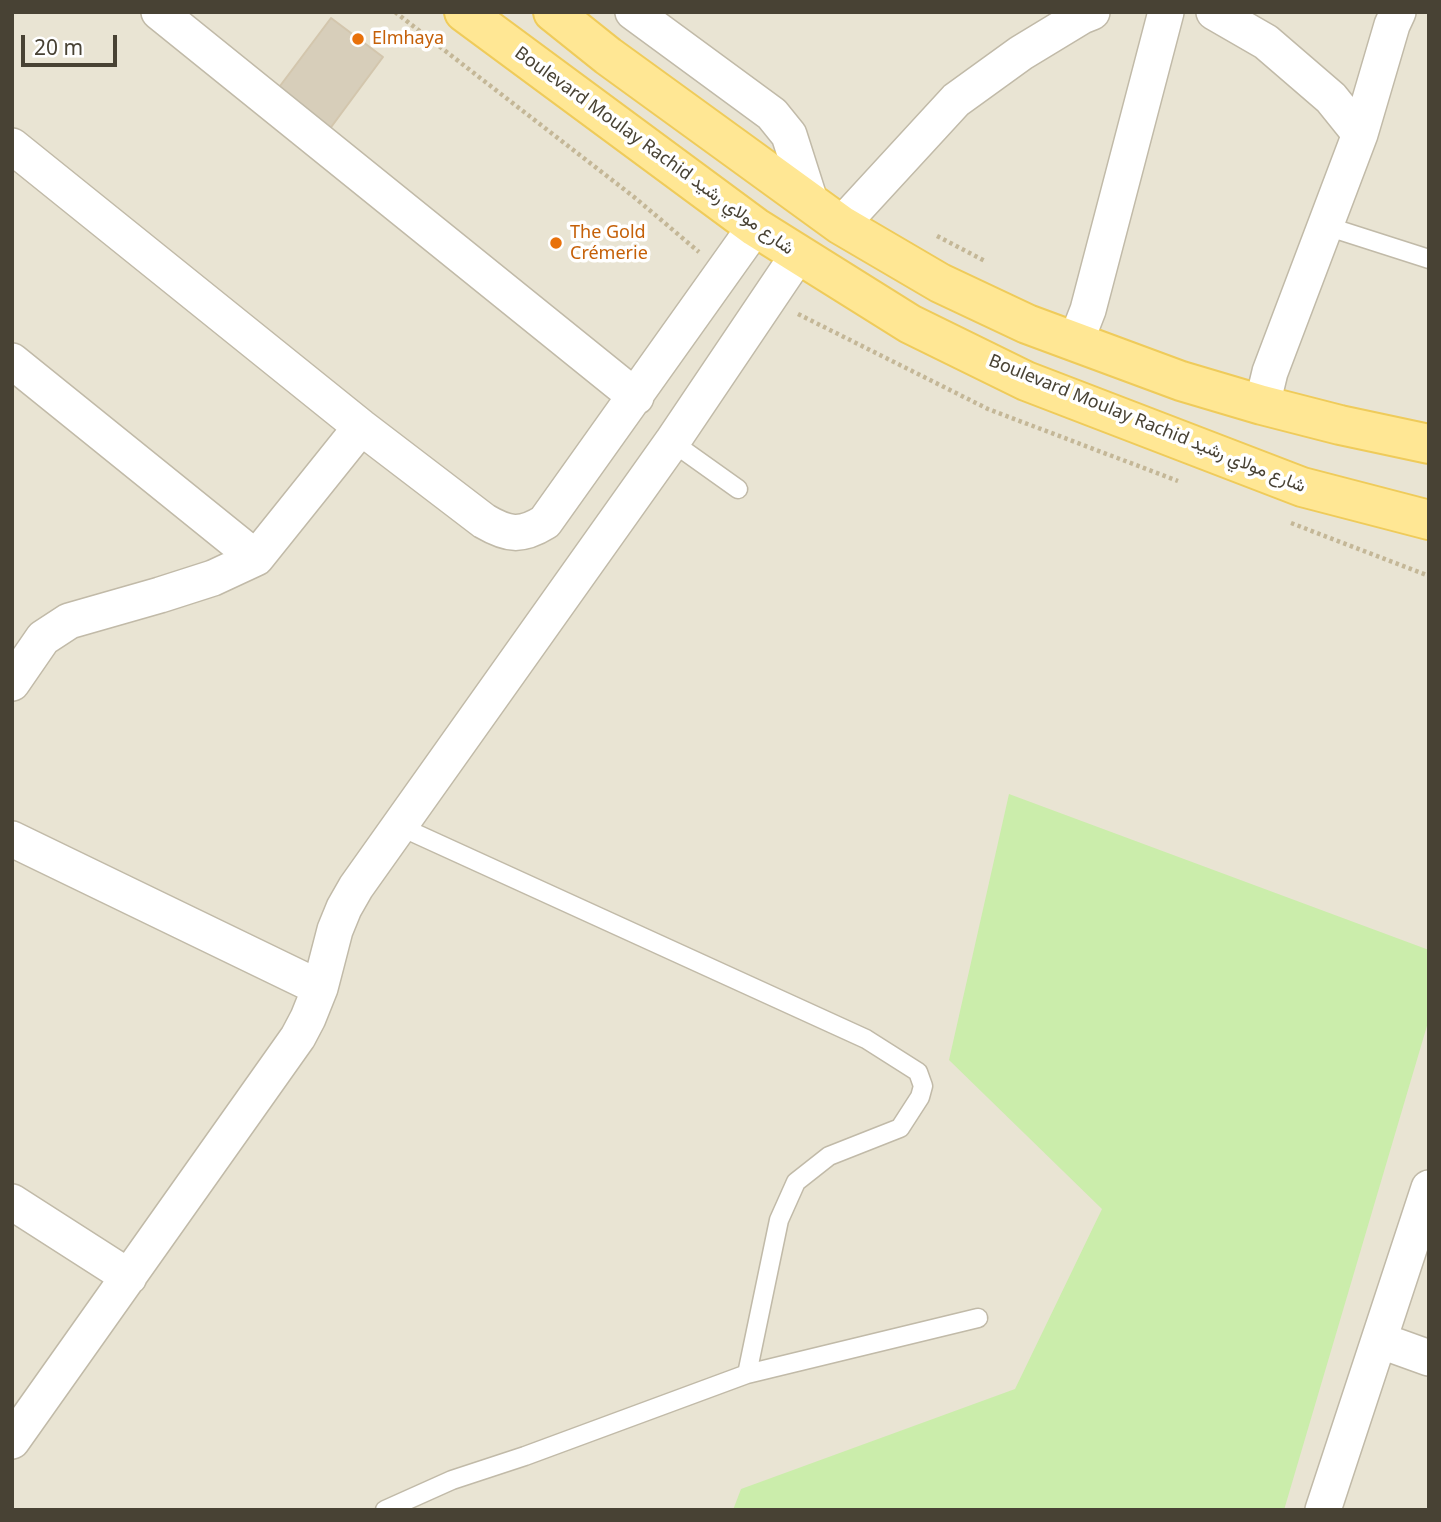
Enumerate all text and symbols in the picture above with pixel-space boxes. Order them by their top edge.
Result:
scale bar [24,21,121,65]
place label: Elmhaya [372,28,444,50]
marker: Elmhaya [350,31,366,47]
text: 20 m [34,33,83,61]
street label: Boulevard Moulay Rachid شارع مولاي رشيد [510,42,798,260]
place label: The Gold Crémerie [570,222,648,264]
marker: The Gold Crémerie [548,235,564,251]
street label: Boulevard Moulay Rachid شارع مولاي رشيد [985,350,1309,498]

